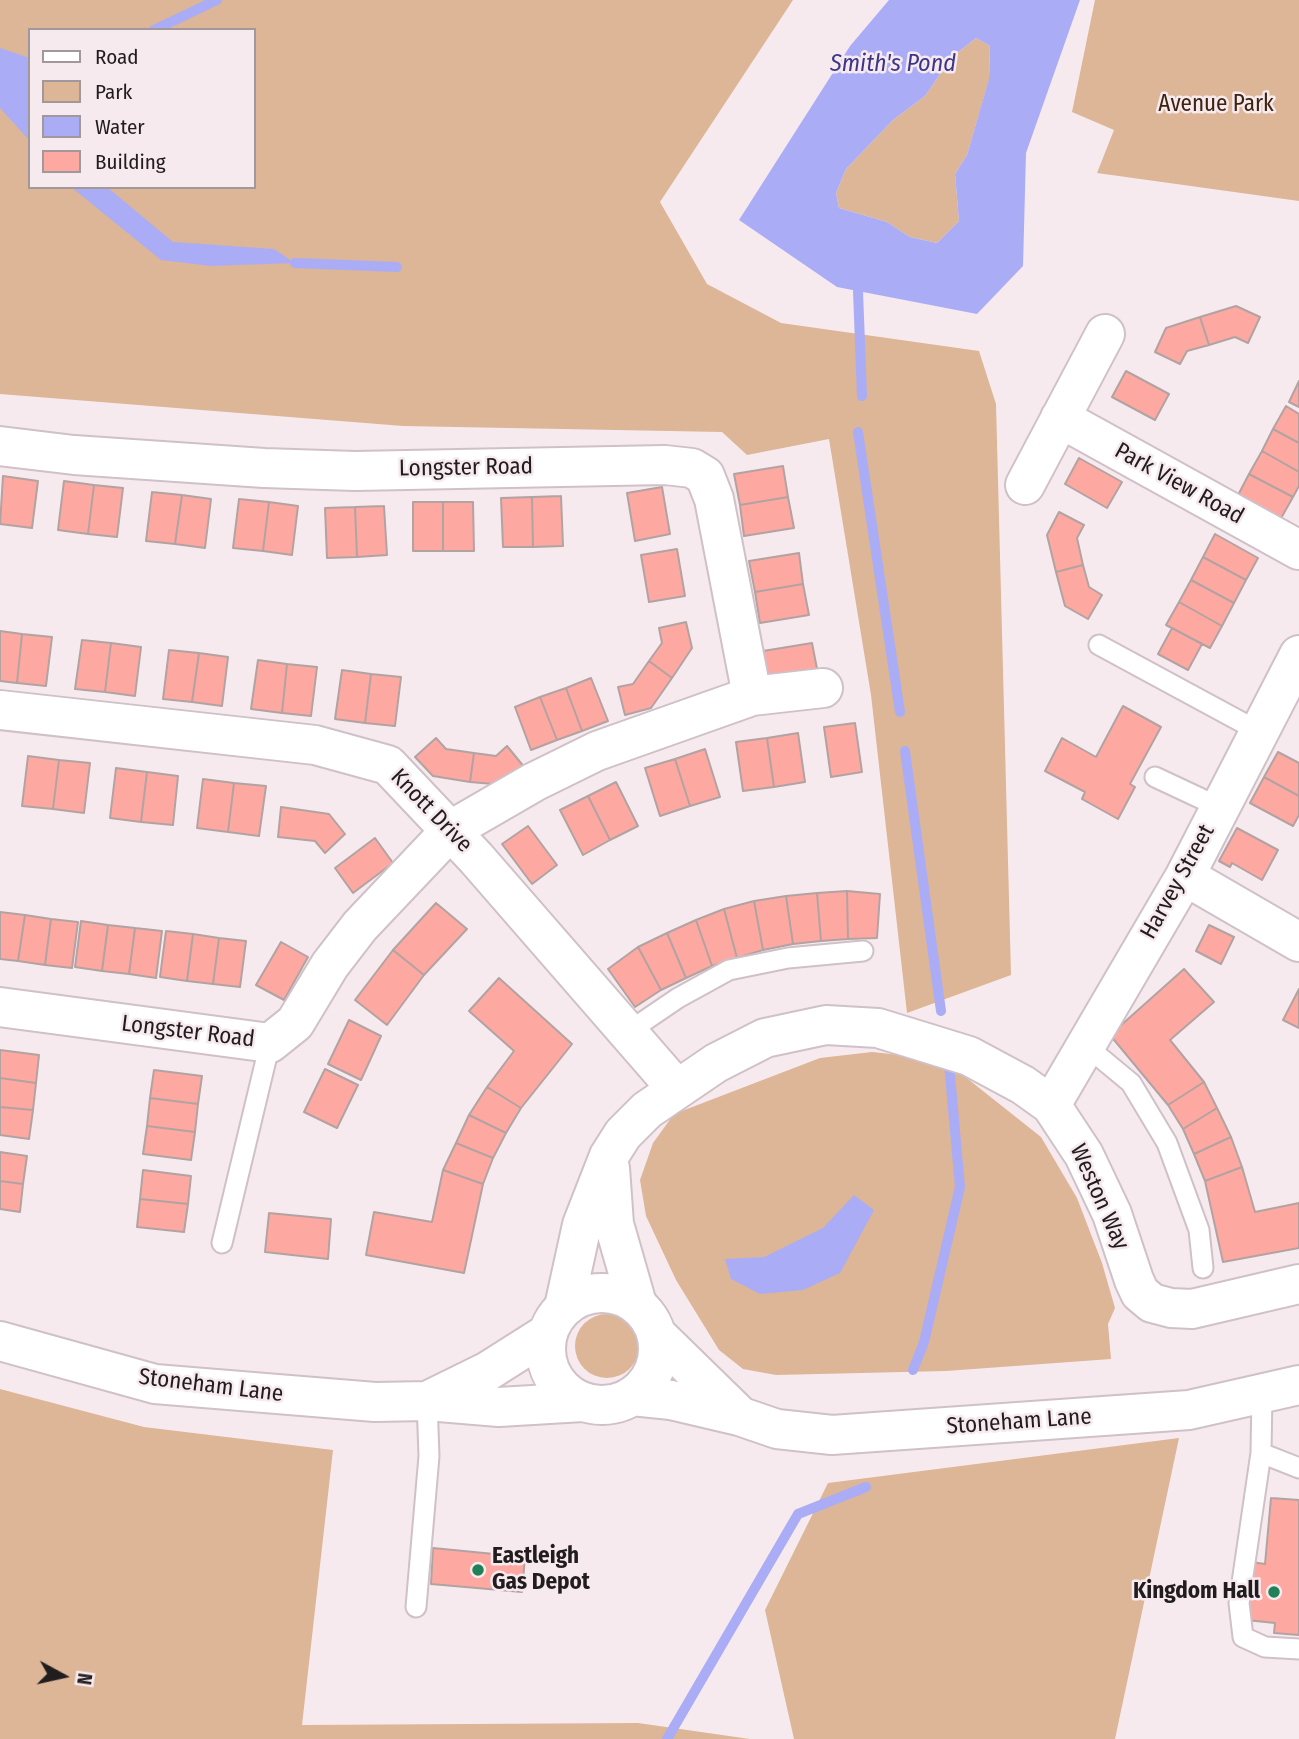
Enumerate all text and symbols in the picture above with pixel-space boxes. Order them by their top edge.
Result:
legend [28,28,256,189]
text: Road [95,44,139,70]
water label: Smith's Pond [830,50,956,78]
text: Park [95,79,132,105]
park label: Avenue Park [1158,91,1274,119]
text: Water [95,114,145,140]
text: Building [95,149,166,175]
street label: Park View Road [1110,437,1248,531]
street label: Longster Road [399,453,533,483]
street label: Knott Drive [384,763,478,859]
street label: Harvey Street [1135,820,1221,944]
street label: Longster Road [120,1010,256,1054]
street label: Weston Way [1063,1140,1135,1254]
street label: Stoneham Lane [137,1363,285,1409]
street label: Stoneham Lane [946,1403,1092,1441]
place label: Eastleigh Gas Depot [492,1543,590,1597]
marker: Eastleigh Gas Depot [470,1562,486,1578]
place label: Kingdom Hall [1133,1578,1260,1606]
marker: Kingdom Hall [1266,1584,1282,1600]
north arrow [28,1641,98,1711]
text: N [72,1672,96,1686]

